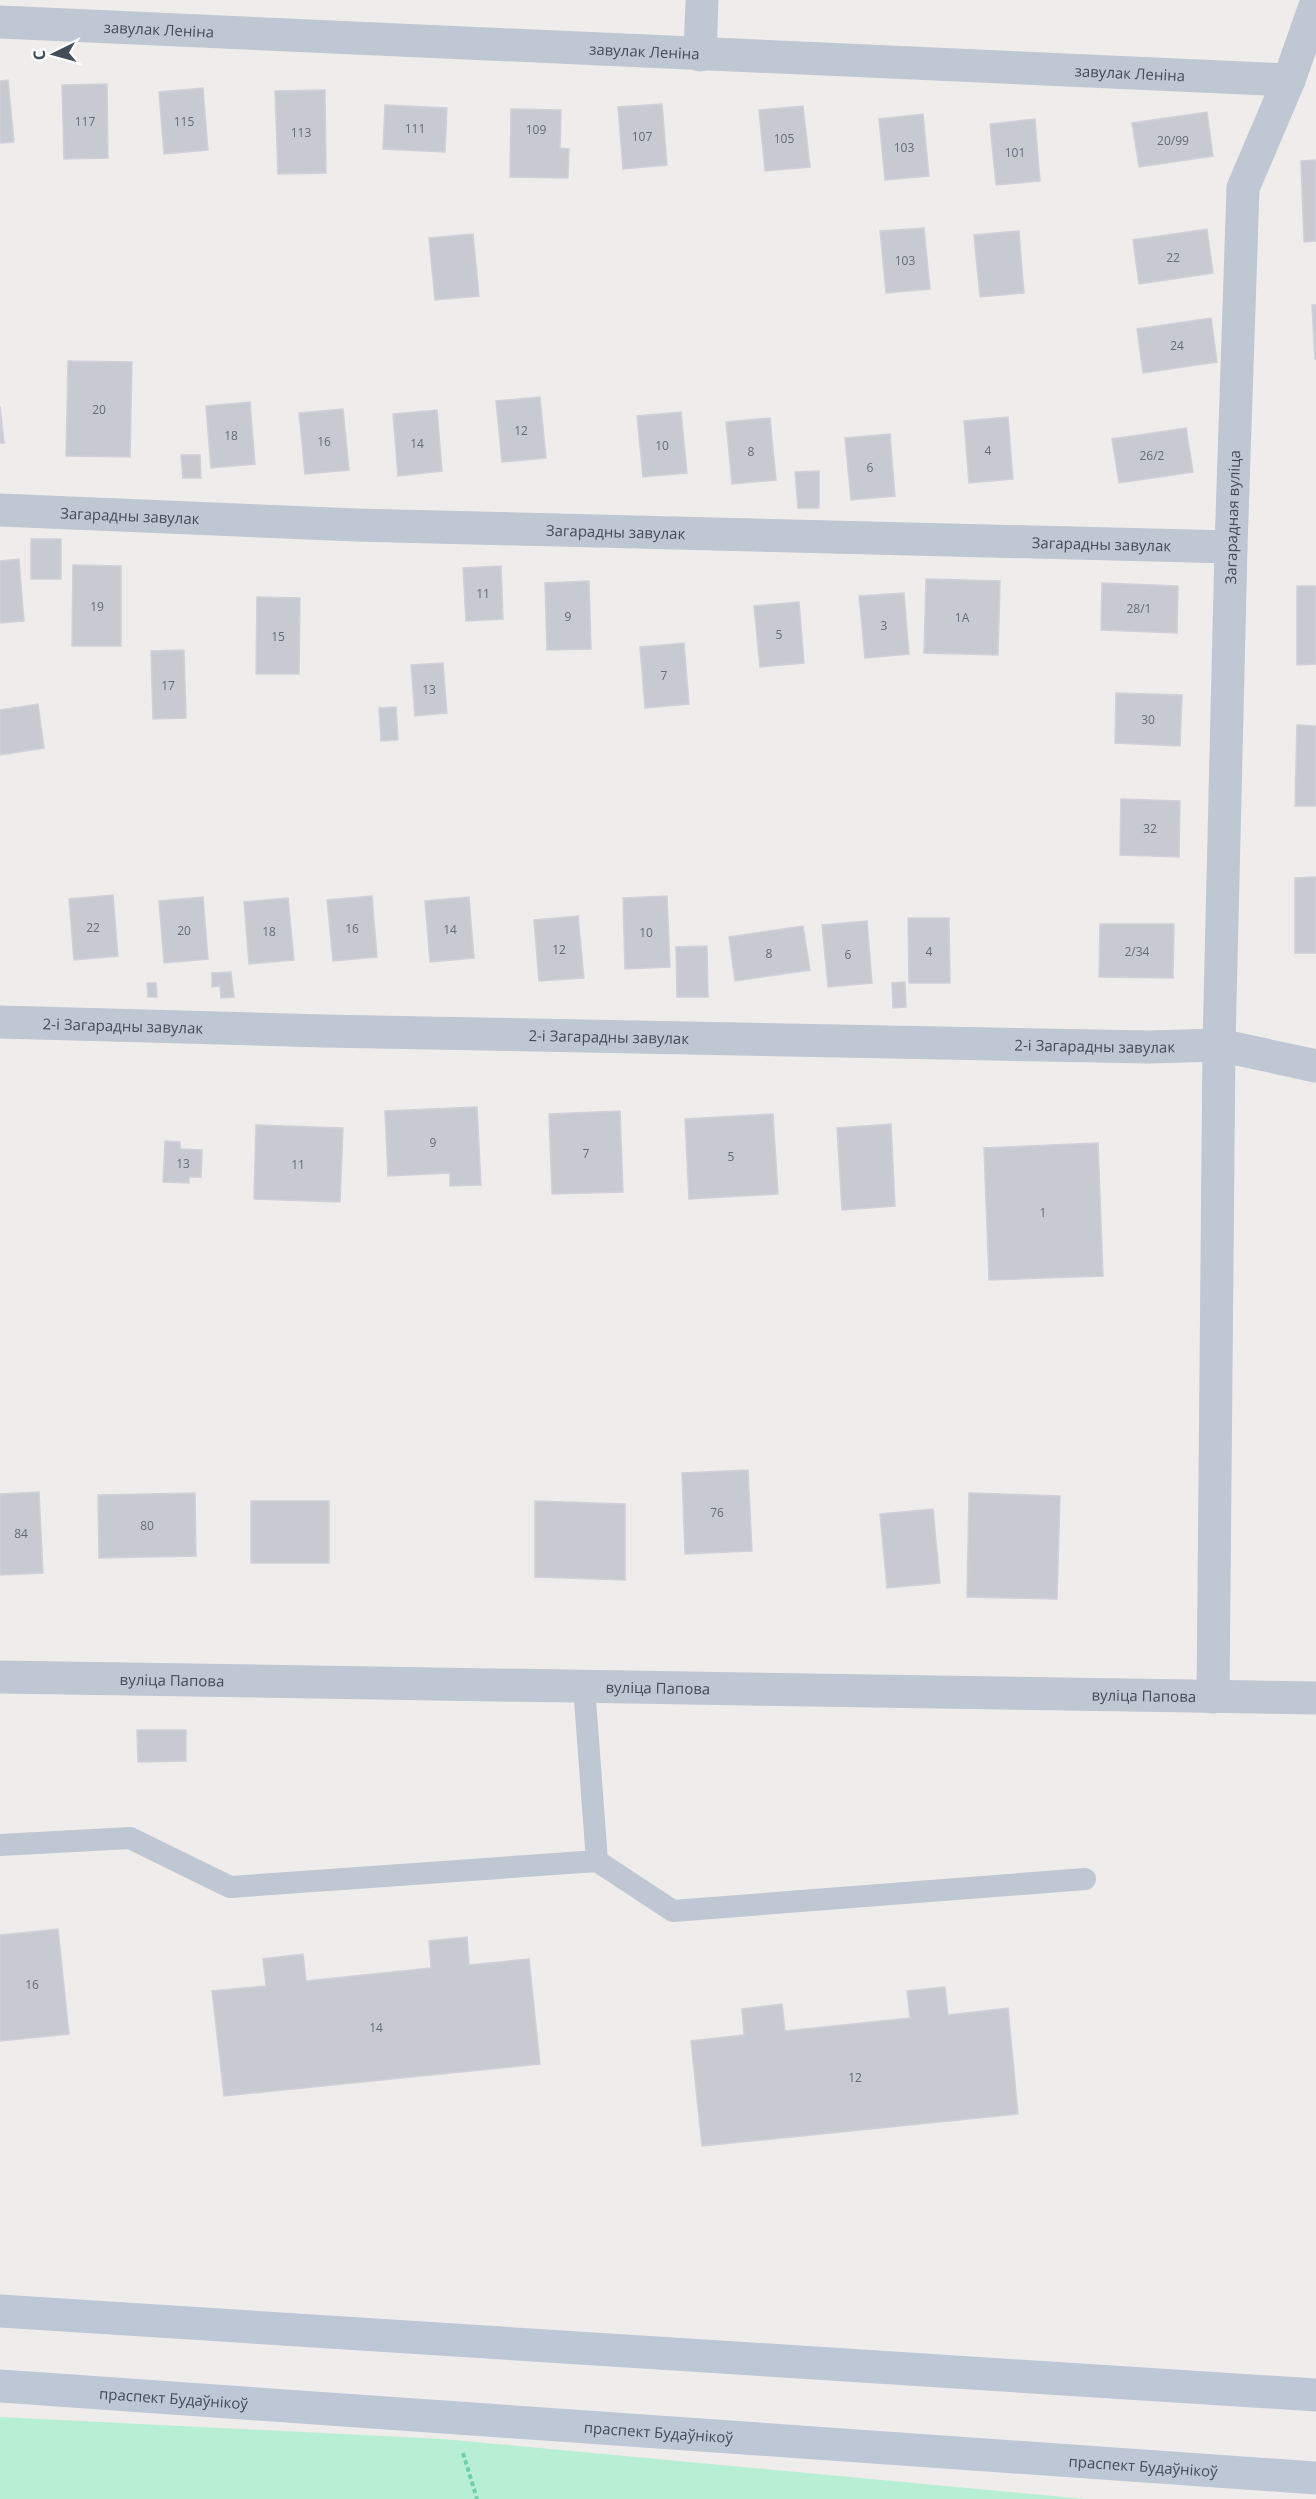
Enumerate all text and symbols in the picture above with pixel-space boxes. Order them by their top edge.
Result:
street label: завулак Леніна [103,17,214,42]
north arrow [24,24,84,84]
street label: завулак Леніна [589,39,700,63]
text: С [28,49,50,61]
street label: завулак Леніна [1074,60,1185,85]
house number: 117 [75,113,95,130]
house number: 115 [174,113,194,130]
house number: 111 [405,120,425,137]
house number: 109 [526,121,546,138]
house number: 113 [291,124,311,141]
house number: 107 [632,128,652,145]
house number: 105 [774,130,794,147]
house number: 20/99 [1157,132,1189,149]
house number: 103 [894,139,914,156]
house number: 101 [1005,144,1025,161]
house number: 22 [1166,249,1180,266]
house number: 103 [895,252,915,269]
house number: 24 [1170,337,1184,354]
house number: 20 [92,401,106,418]
house number: 12 [514,422,528,439]
house number: 18 [224,427,238,444]
house number: 16 [317,433,331,450]
house number: 14 [410,435,424,452]
house number: 10 [655,437,669,454]
house number: 4 [985,442,992,459]
house number: 8 [748,443,755,460]
house number: 26/2 [1140,447,1165,464]
street label: Загарадная вуліца [1220,450,1244,585]
house number: 6 [867,459,874,476]
street label: Загарадны завулак [60,503,200,528]
street label: Загарадны завулак [546,520,686,543]
street label: Загарадны завулак [1032,532,1172,555]
house number: 11 [476,585,490,602]
house number: 19 [90,598,104,615]
house number: 28/1 [1127,600,1151,617]
house number: 9 [565,608,572,625]
house number: 1А [955,609,970,626]
house number: 3 [881,617,888,634]
house number: 5 [776,626,783,643]
house number: 15 [271,628,285,645]
house number: 7 [661,667,668,684]
house number: 17 [161,677,175,694]
house number: 13 [422,681,436,698]
house number: 30 [1141,711,1155,728]
house number: 32 [1143,820,1157,837]
house number: 22 [86,919,100,936]
house number: 16 [345,920,359,937]
house number: 14 [443,921,457,938]
house number: 20 [177,922,191,939]
house number: 18 [262,923,276,940]
house number: 10 [639,924,653,941]
house number: 12 [552,941,566,958]
house number: 4 [926,943,933,960]
house number: 2/34 [1125,943,1150,960]
house number: 8 [766,945,773,962]
house number: 6 [845,946,852,963]
street label: 2-і Загарадны завулак [42,1013,204,1038]
street label: 2-і Загарадны завулак [528,1025,690,1048]
street label: 2-і Загарадны завулак [1014,1034,1176,1057]
house number: 9 [430,1134,437,1151]
house number: 7 [583,1145,590,1162]
house number: 5 [728,1148,735,1165]
house number: 13 [176,1155,190,1172]
house number: 11 [291,1156,305,1173]
house number: 1 [1040,1204,1046,1221]
house number: 76 [710,1504,724,1521]
house number: 80 [140,1517,154,1534]
house number: 84 [14,1525,28,1542]
street label: вуліца Папова [119,1669,225,1691]
street label: вуліца Папова [605,1677,710,1698]
street label: вуліца Папова [1091,1684,1196,1706]
house number: 16 [25,1976,39,1993]
house number: 14 [369,2019,383,2036]
house number: 12 [848,2069,862,2086]
street label: праспект Будаўнікоў [98,2383,249,2413]
street label: праспект Будаўнікоў [583,2417,734,2447]
street label: праспект Будаўнікоў [1068,2451,1219,2481]

